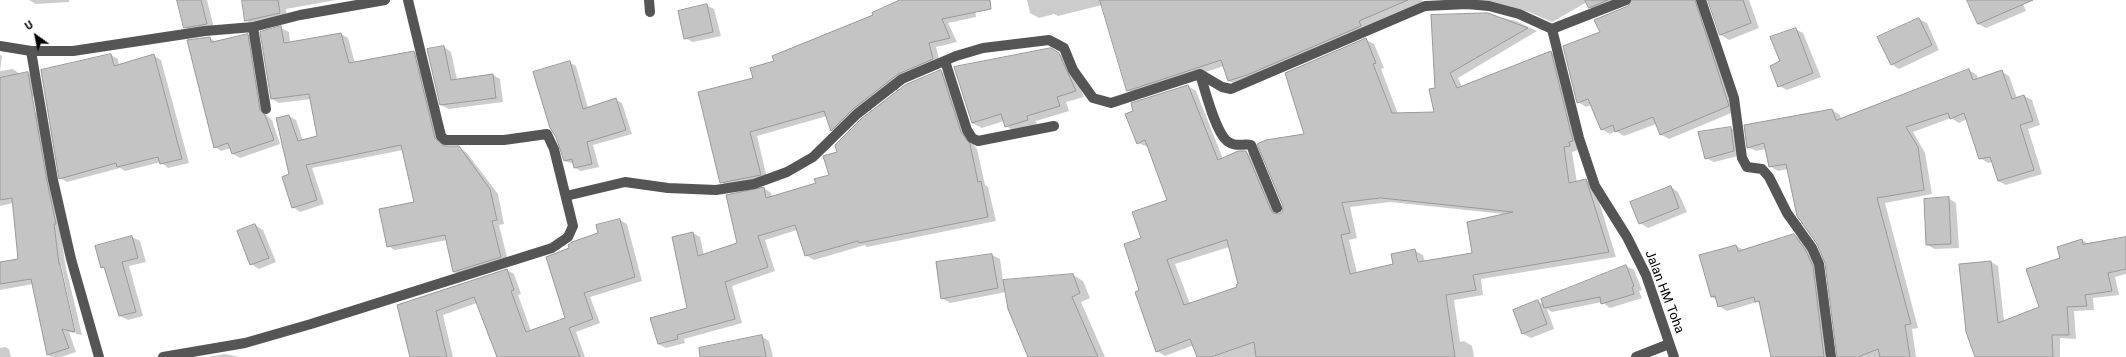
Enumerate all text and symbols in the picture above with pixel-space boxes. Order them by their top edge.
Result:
north arrow [16,16,56,56]
text: U [23,18,36,33]
street label: Jalan HM Toha [1641,248,1687,336]

